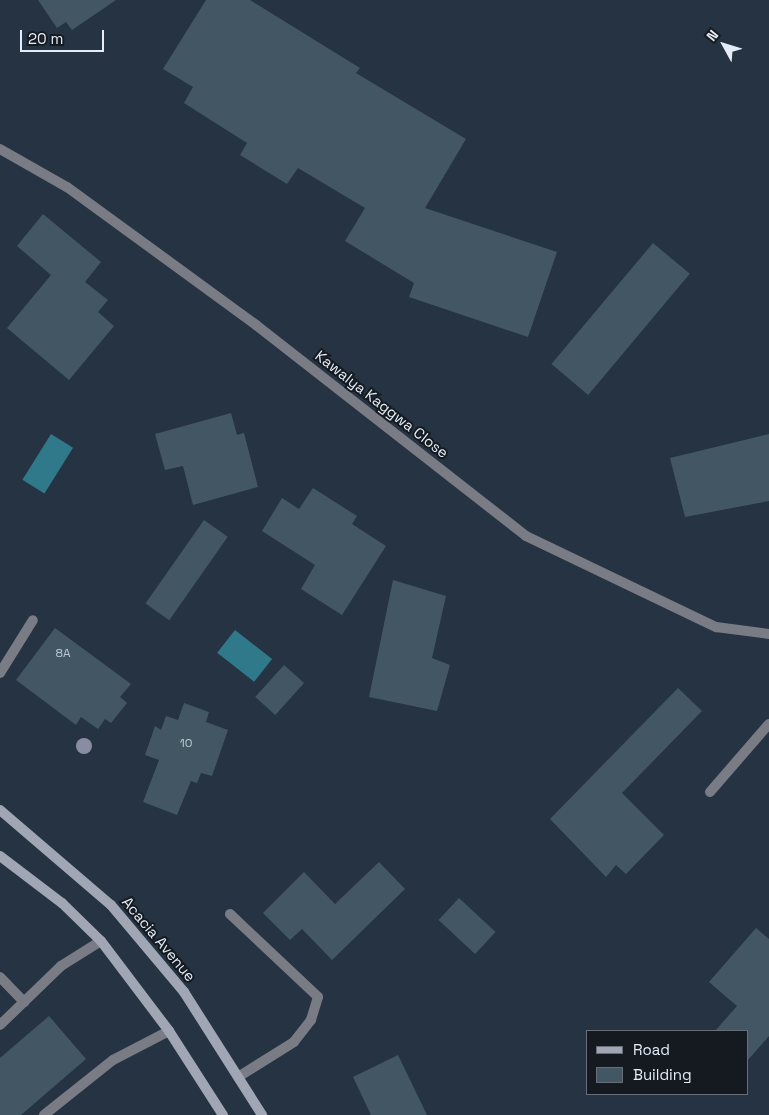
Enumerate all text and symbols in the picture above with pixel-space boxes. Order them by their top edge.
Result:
scale bar [22,20,106,52]
north arrow [699,20,749,70]
text: N [702,26,722,45]
text: 20 m [28,29,63,48]
street label: Kawalya Kaggwa Close [312,346,452,462]
house number: 8A [55,647,71,661]
house number: 10 [180,737,192,751]
street label: Acacia Avenue [118,893,200,985]
legend [586,1030,749,1095]
text: Road [633,1040,670,1059]
text: Building [633,1065,692,1084]

